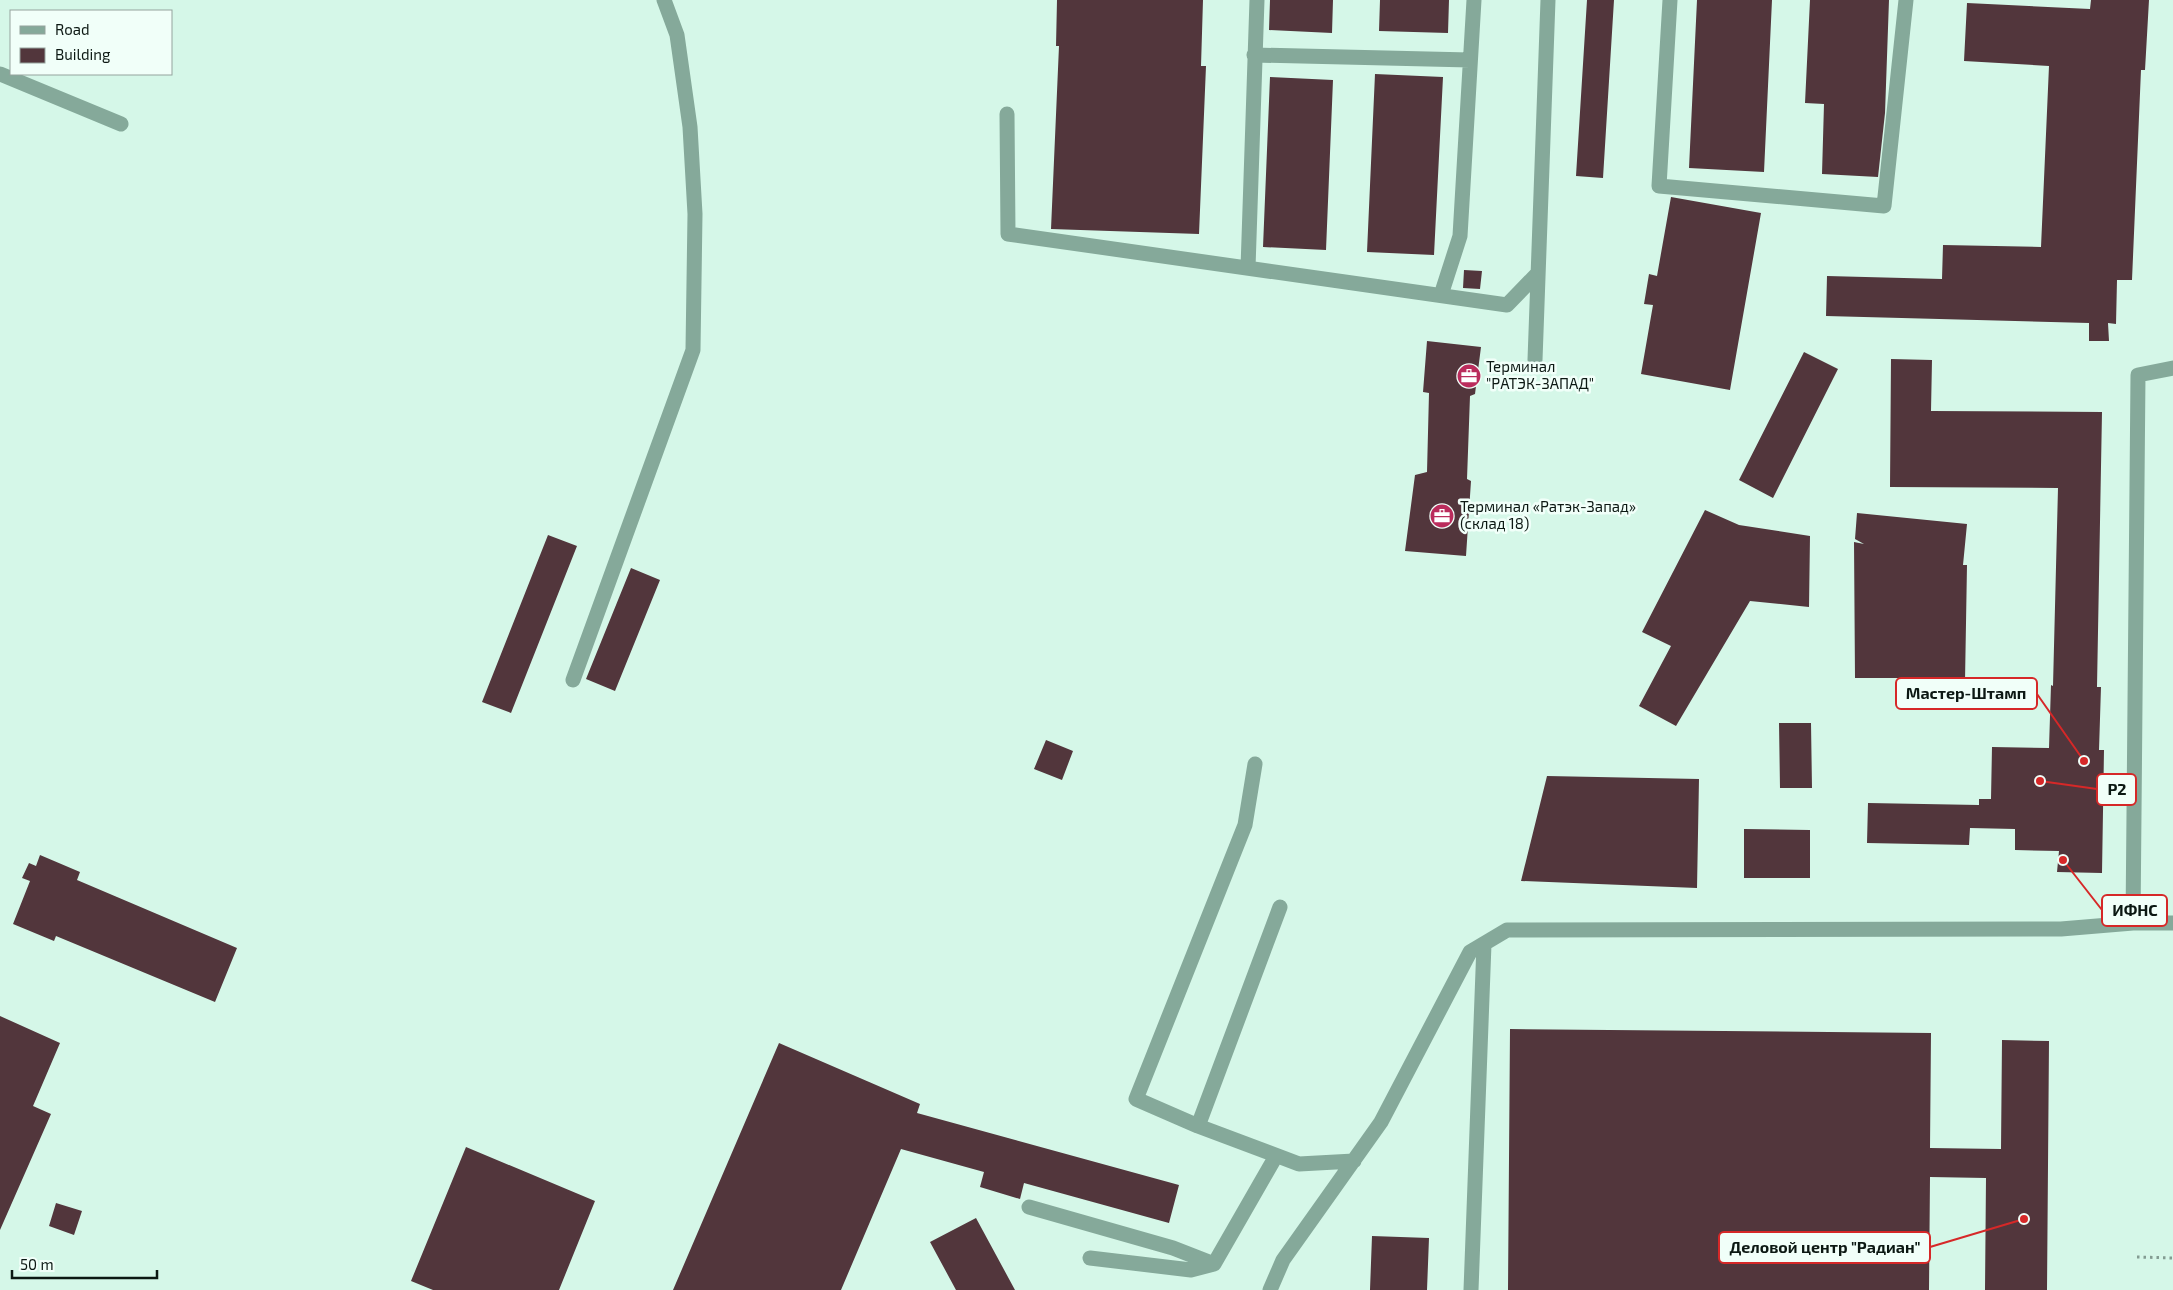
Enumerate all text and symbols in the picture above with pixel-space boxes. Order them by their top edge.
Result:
legend [10,10,172,75]
text: Road [55,20,90,38]
text: Building [55,45,111,63]
place label: Терминал "РАТЭК-ЗАПАД" [1486,357,1594,392]
office icon: Терминал "РАТЭК-ЗАПАД" [1456,363,1482,389]
place label: Терминал «Ратэк-Запад» (склад 18) [1460,497,1636,532]
office icon: Терминал «Ратэк-Запад» (склад 18) [1429,503,1455,529]
callout: Мастер-Штамп [1896,678,2037,709]
text: Мастер-Штамп [1906,683,2026,702]
callout: Р2 [2097,774,2136,805]
text: Р2 [2107,779,2127,798]
callout: ИФНС [2102,895,2167,926]
text: ИФНС [2112,900,2158,919]
callout: Деловой центр "Радиан" [1719,1232,1930,1263]
text: Деловой центр "Радиан" [1729,1237,1921,1256]
scale bar [12,1248,158,1280]
text: 50 m [20,1255,54,1273]

